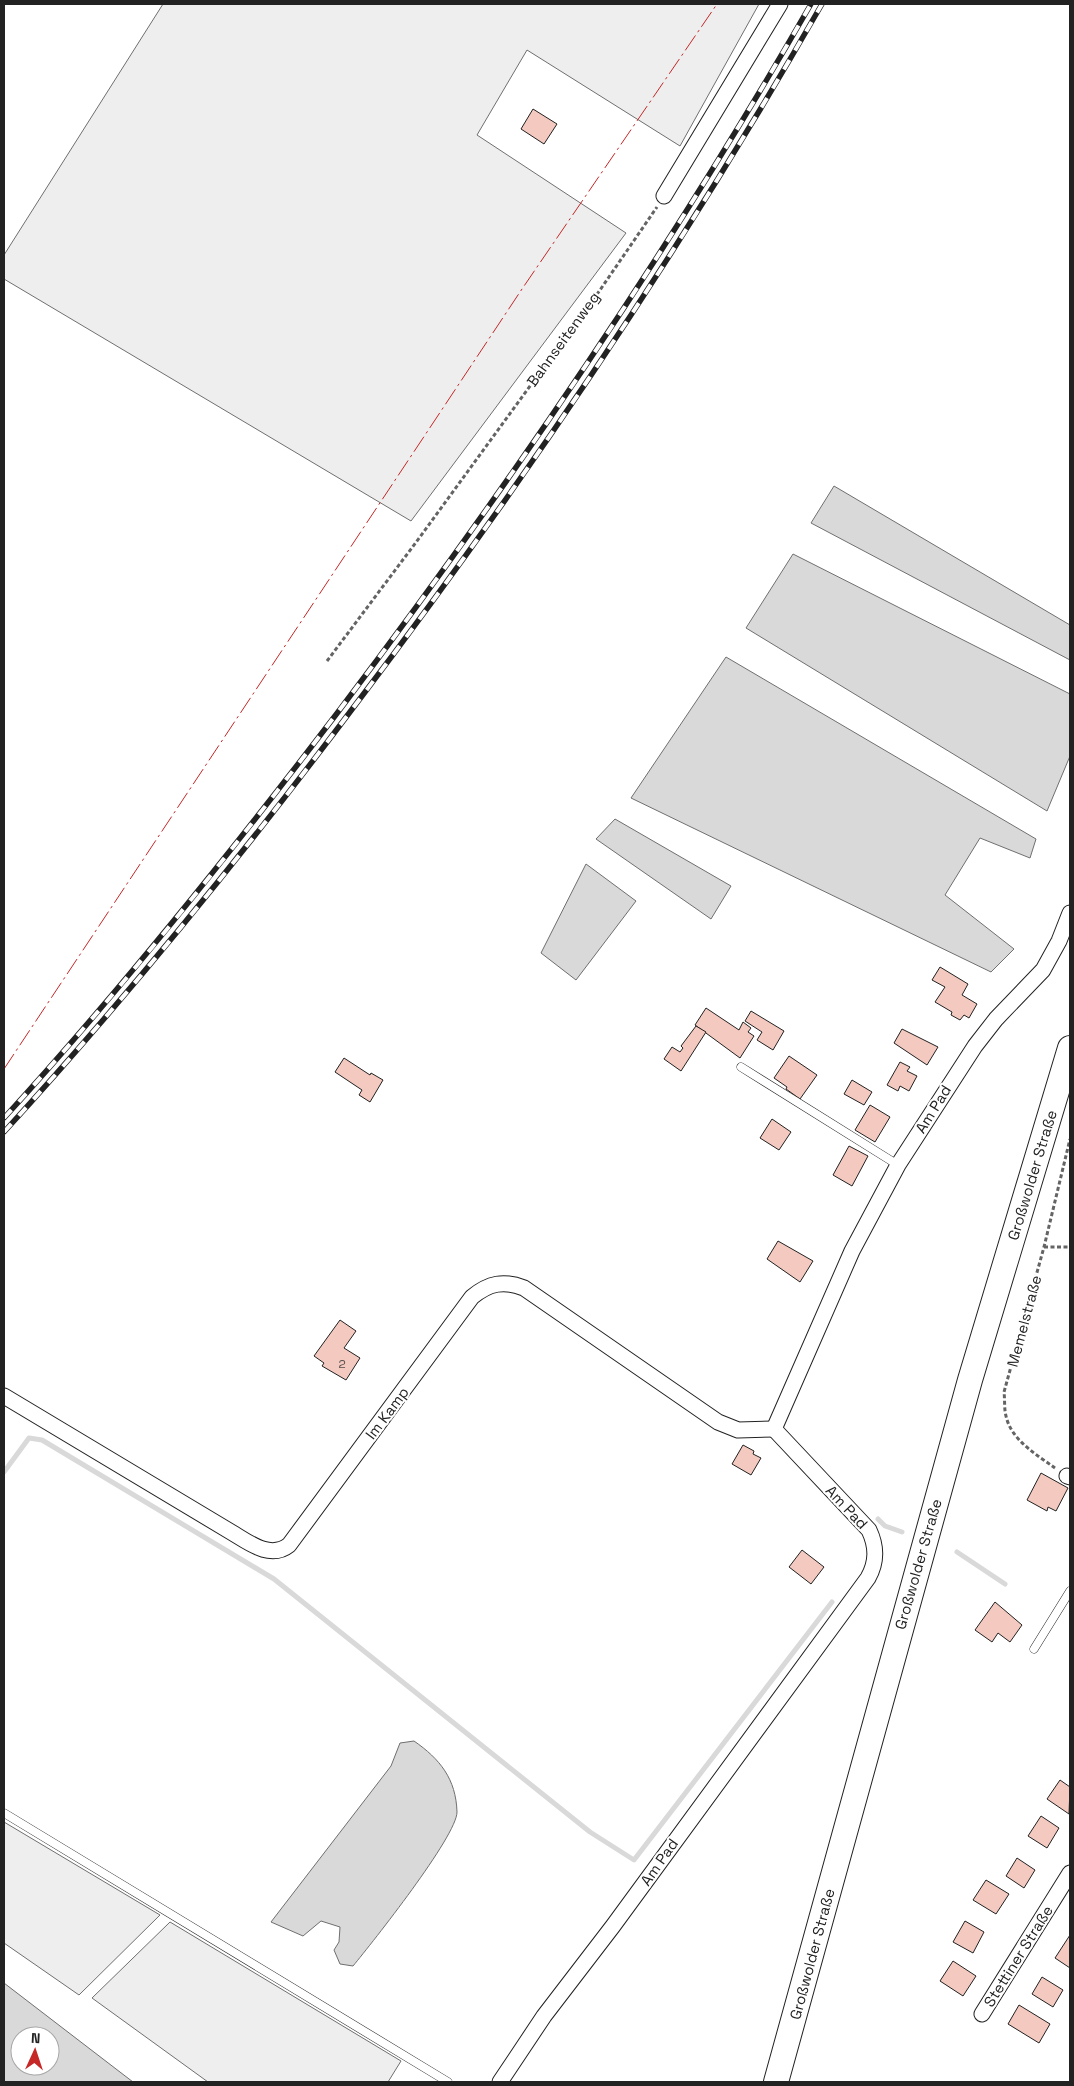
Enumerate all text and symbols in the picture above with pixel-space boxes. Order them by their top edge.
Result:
street label: Bahnseitenweg [522,288,604,390]
street label: Am Pad [911,1081,955,1137]
street label: Großwolder Straße [1003,1108,1061,1242]
street label: Memelstraße [1003,1273,1045,1369]
house number: 2 [338,1356,346,1372]
street label: Im Kamp [361,1383,413,1443]
street label: Am Pad [822,1481,872,1533]
street label: Großwolder Straße [890,1496,946,1632]
street label: Am Pad [636,1835,682,1889]
street label: Großwolder Straße [785,1886,839,2022]
street label: Stettiner Straße [979,1902,1057,2010]
north arrow [10,2026,60,2076]
text: N [31,2029,41,2047]

